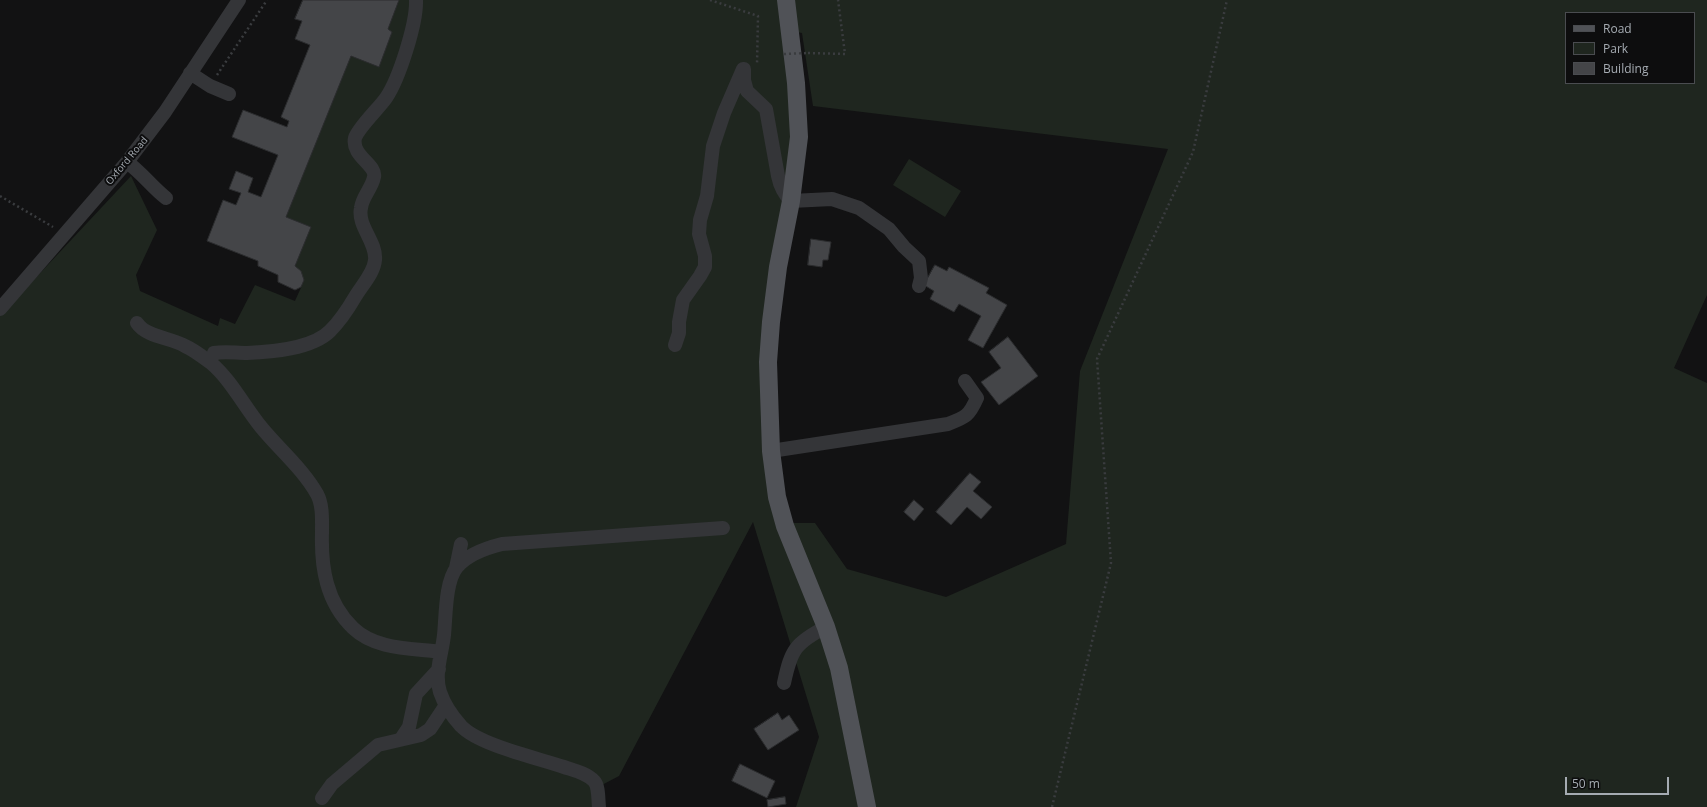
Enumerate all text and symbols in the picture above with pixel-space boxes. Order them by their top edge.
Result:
legend [1565,12,1695,84]
text: Road [1603,20,1632,37]
text: Park [1603,40,1628,57]
text: Building [1603,60,1648,77]
street label: Oxford Road [103,135,151,187]
scale bar [1567,769,1671,795]
text: 50 m [1572,775,1600,792]

